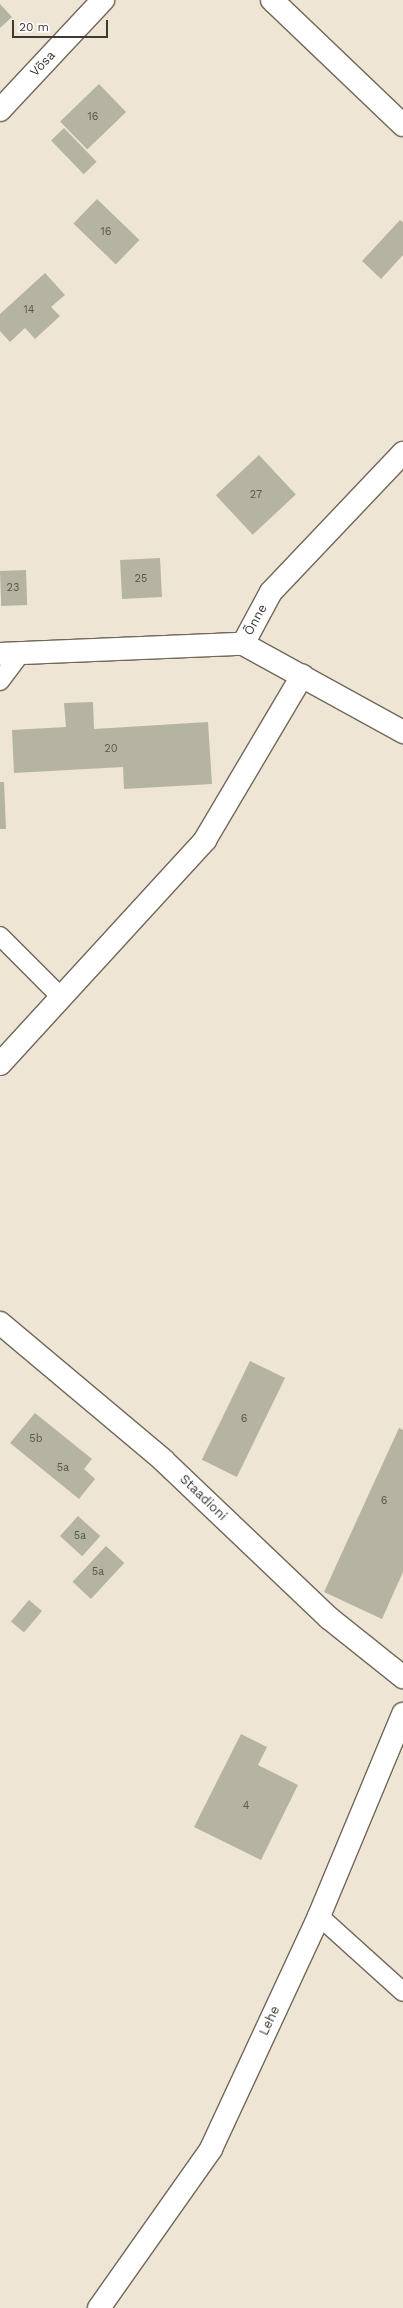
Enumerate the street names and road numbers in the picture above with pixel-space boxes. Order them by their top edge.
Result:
street label: Võsa [27,48,59,80]
street label: Õnne [241,602,271,638]
street label: Staadioni [176,1472,230,1524]
street label: Lehe [256,2004,284,2038]

